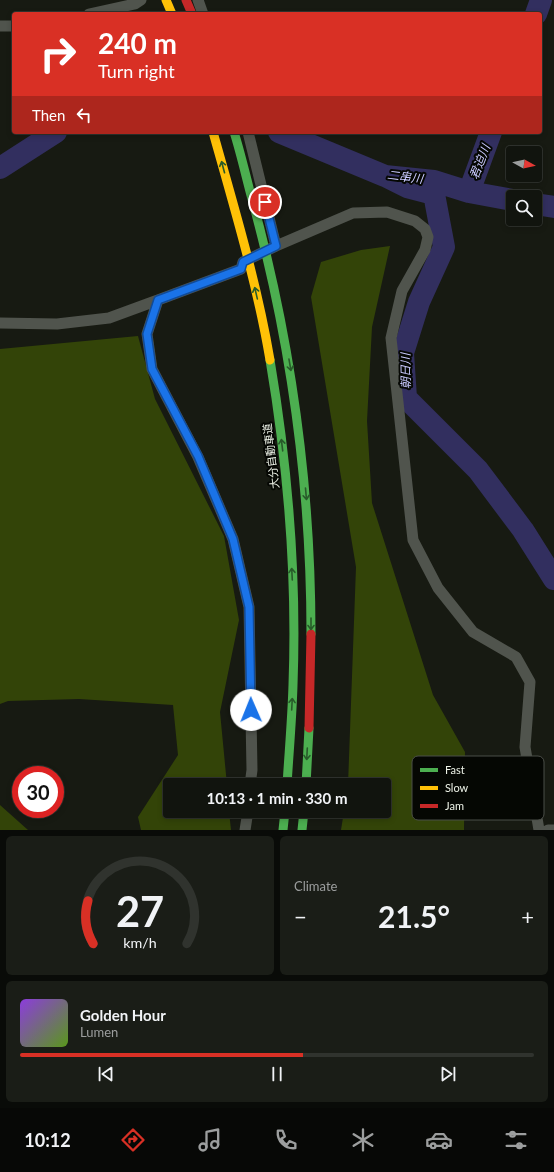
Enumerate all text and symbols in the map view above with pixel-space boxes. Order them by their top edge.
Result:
text: 240 m [98,26,177,60]
icon: right [32,28,84,80]
text: Turn right [98,60,175,82]
icon: left [73,104,95,126]
text: Then [32,106,65,124]
water label: 君迫川 [466,140,494,181]
north arrow [506,146,542,182]
map controls [506,146,542,226]
one-way arrow [219,161,227,174]
water label: 二串川 [386,167,426,186]
pin [248,185,282,219]
button: search [506,190,542,226]
icon: arrive [254,191,276,213]
one-way arrow [252,287,260,300]
water label: 朝日川 [398,351,413,389]
one-way arrow [286,358,294,371]
street label: 大分自動車道 [260,423,281,490]
one-way arrow [278,439,286,452]
one-way arrow [303,487,310,500]
one-way arrow [288,568,296,581]
one-way arrow [307,617,315,630]
position arrow [230,689,272,731]
one-way arrow [288,698,295,711]
one-way arrow [304,747,311,760]
legend [412,756,544,820]
text: Fast [445,763,465,776]
speed limit sign: 30 [12,766,64,818]
text: Slow [445,781,469,794]
text: 10:13 · 1 min · 330 m [207,789,347,807]
text: Jam [445,799,464,812]
text: Climate [294,878,337,894]
text: 27 [116,885,164,935]
text: 21.5° [378,898,450,934]
text: − [294,903,307,930]
text: + [521,903,534,930]
text: km/h [123,933,157,950]
text: Golden Hour [80,1006,166,1024]
text: Lumen [80,1024,118,1040]
icon: previous [95,1063,117,1085]
icon: pause [266,1063,288,1085]
icon: next [437,1063,459,1085]
icon: directions [119,1126,147,1154]
icon: music [196,1126,224,1154]
icon: phone [272,1126,300,1154]
icon: climate [349,1126,377,1154]
icon: car [425,1126,453,1154]
icon: filters [502,1126,530,1154]
text: 10:12 [24,1129,71,1151]

